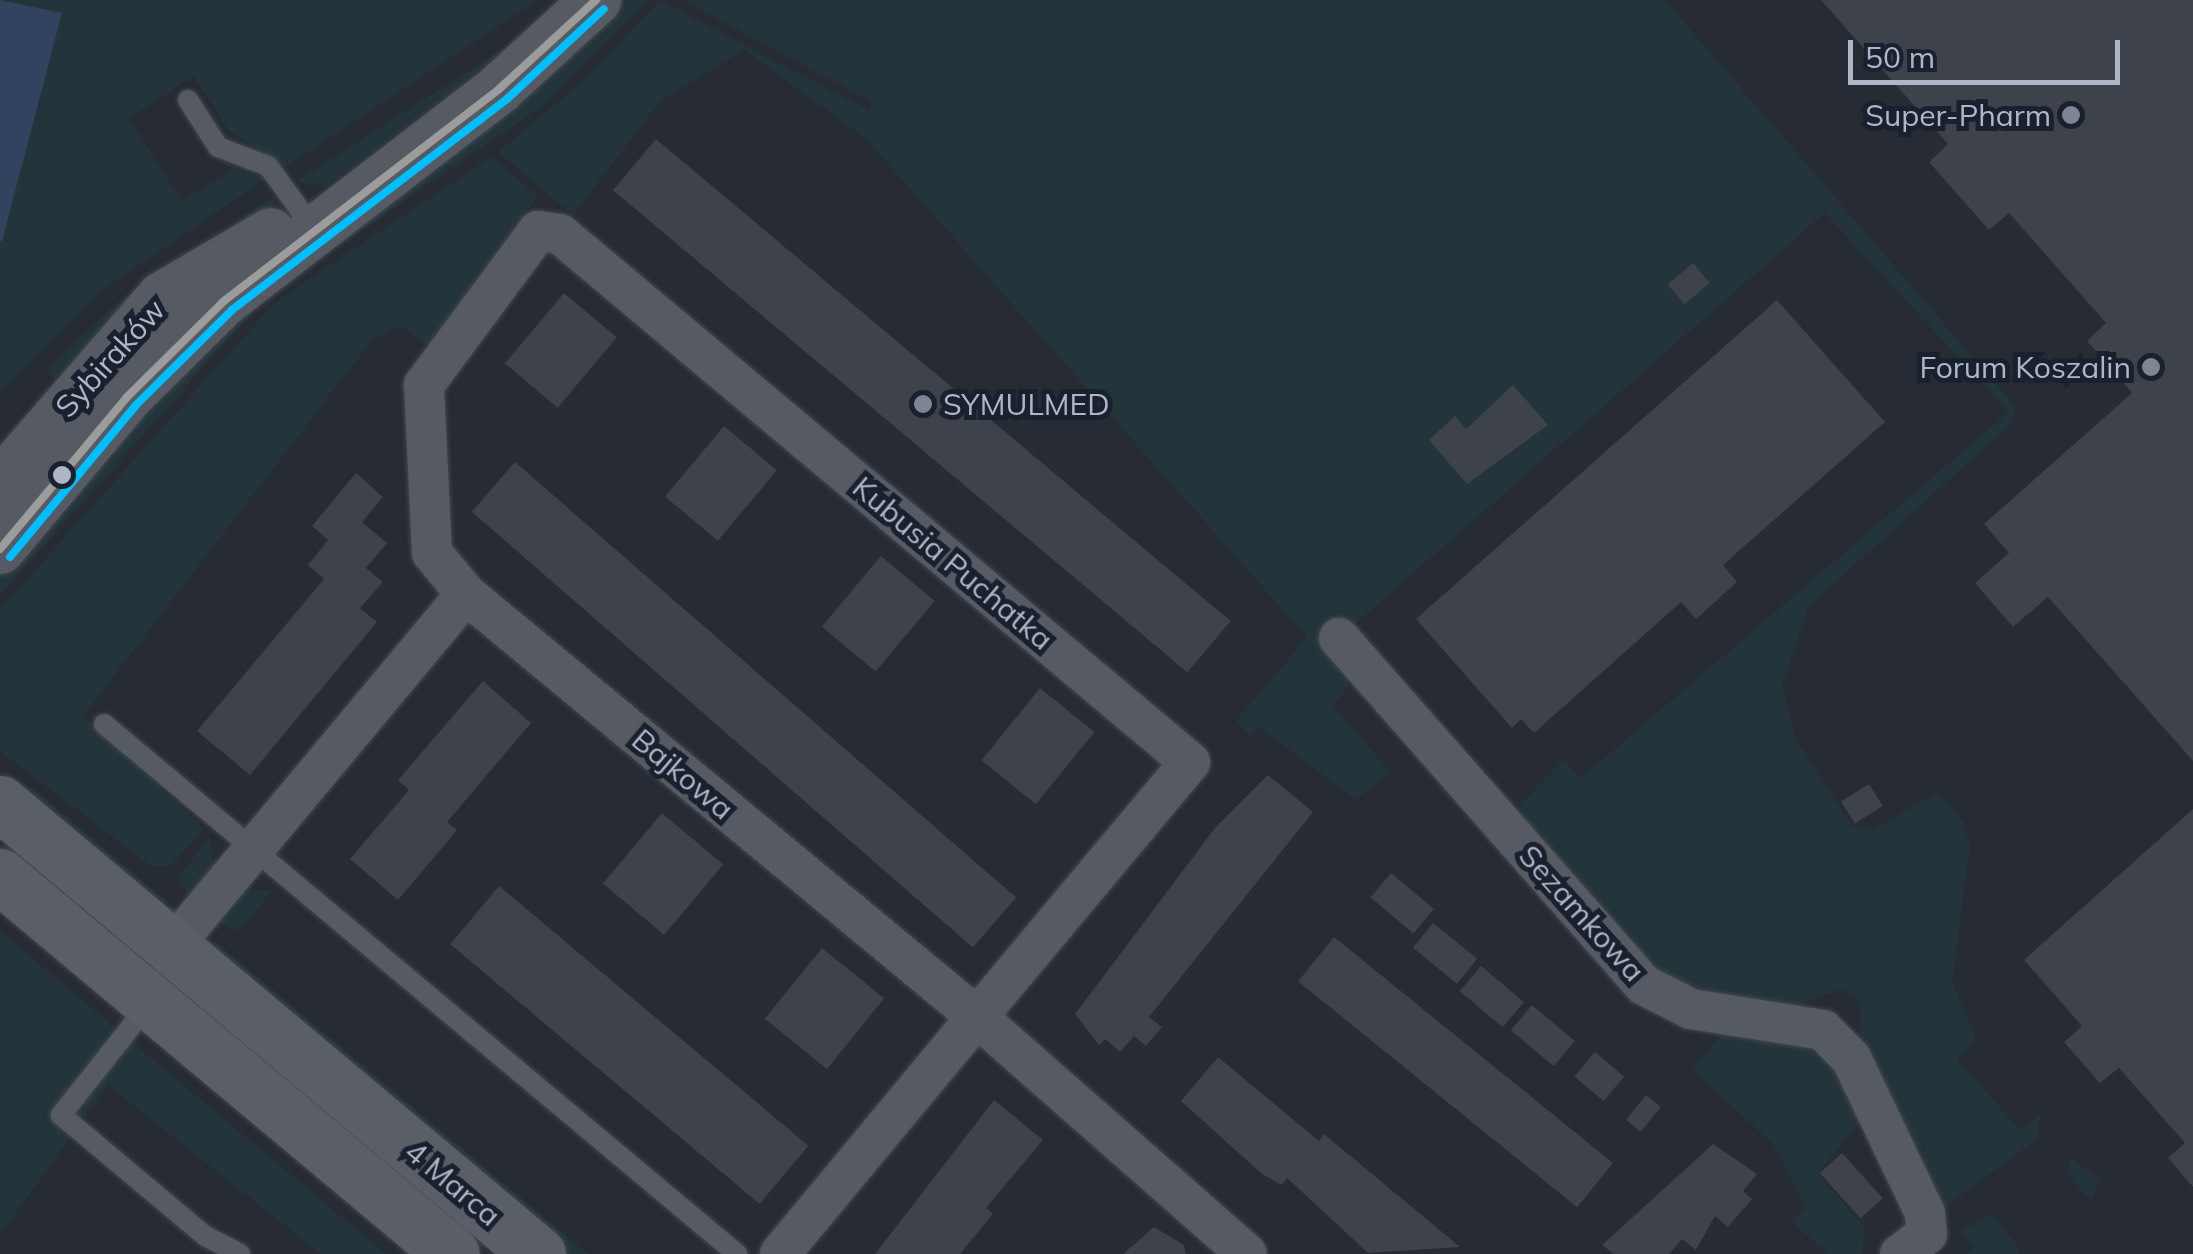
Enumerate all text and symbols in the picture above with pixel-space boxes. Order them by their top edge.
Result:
scale bar [1853,20,2126,82]
text: 50 m [1865,38,1935,76]
place label: Super-Pharm [1865,97,2051,133]
marker: Super-Pharm [2060,104,2082,126]
street label: Sybiraków [48,292,172,424]
place label: Forum Koszalin [1919,349,2131,385]
marker: Forum Koszalin [2140,356,2162,378]
place label: SYMULMED [943,386,1110,422]
marker: SYMULMED [912,393,934,415]
unlabelled marker [52,465,72,485]
street label: Kubusia Puchatka [846,469,1060,657]
street label: Bajkowa [625,721,741,827]
street label: Sezamkowa [1512,838,1652,988]
street label: 4 Marca [398,1133,508,1233]

